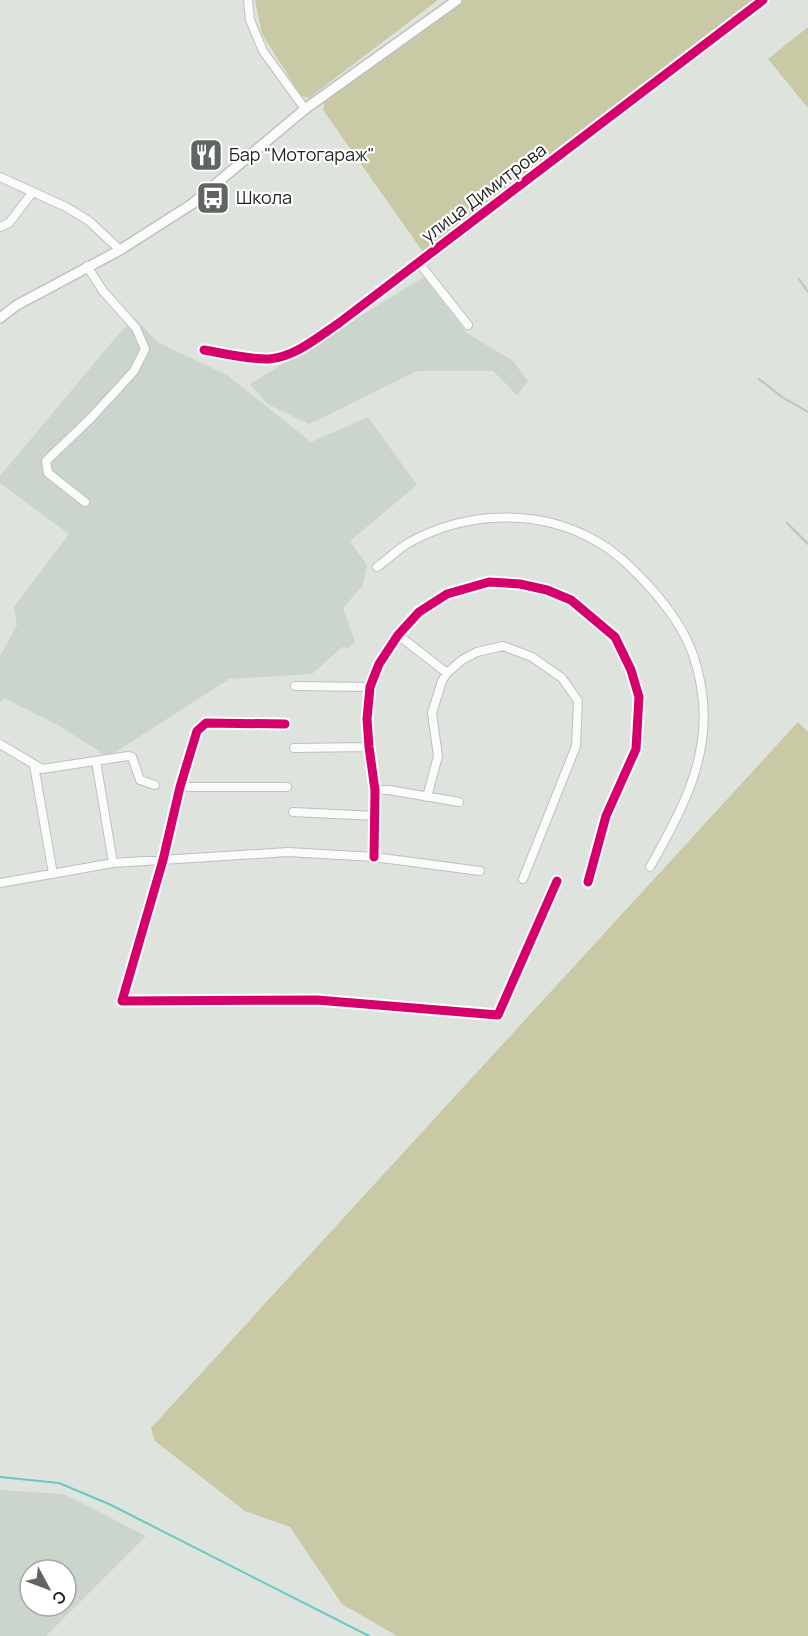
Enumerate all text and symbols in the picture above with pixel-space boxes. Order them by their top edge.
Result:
restaurant icon: Бар "Мотогараж" [188,137,224,173]
street label: улица Димитрова [416,137,551,247]
place label: Бар "Мотогараж" [229,142,375,166]
bus stop icon: Школа [195,180,231,216]
place label: Школа [236,185,292,209]
north arrow [18,1558,78,1618]
text: С [47,1586,72,1610]

